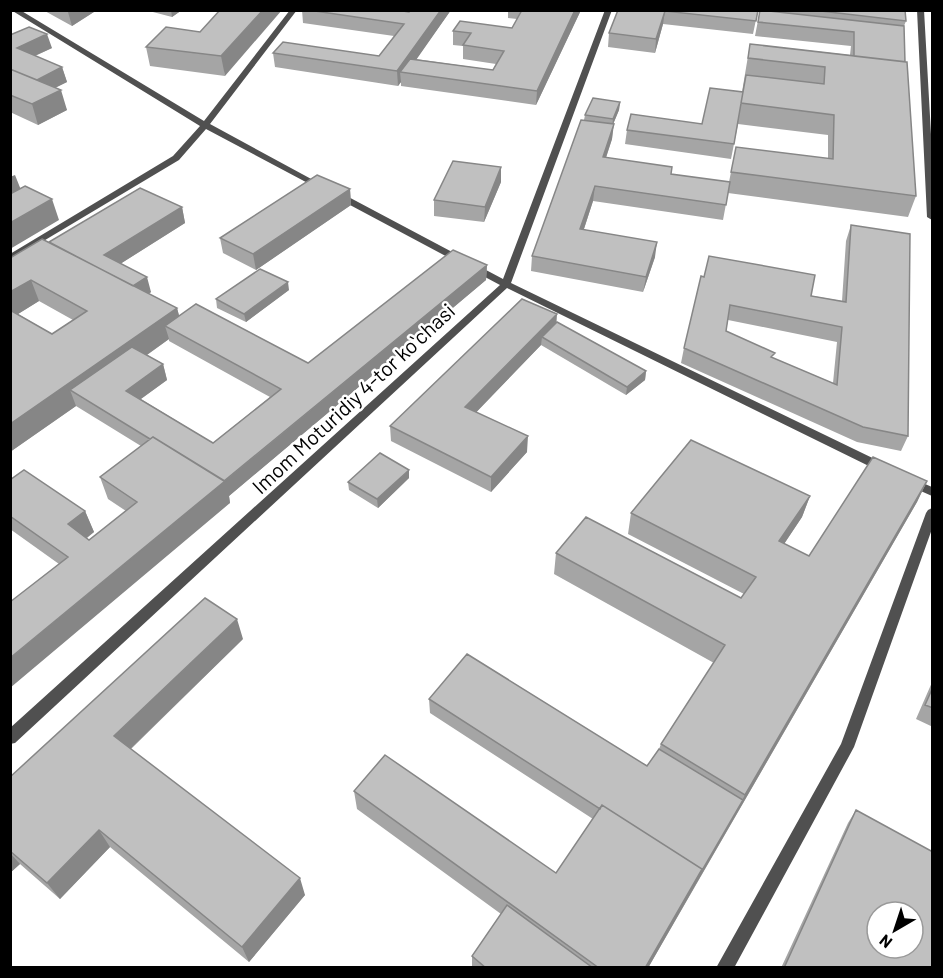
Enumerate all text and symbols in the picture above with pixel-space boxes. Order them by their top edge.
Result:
street label: Imom Moturidiy 4-tor koʻchasi [247,298,459,498]
north arrow [865,900,925,960]
text: N [875,931,895,953]

